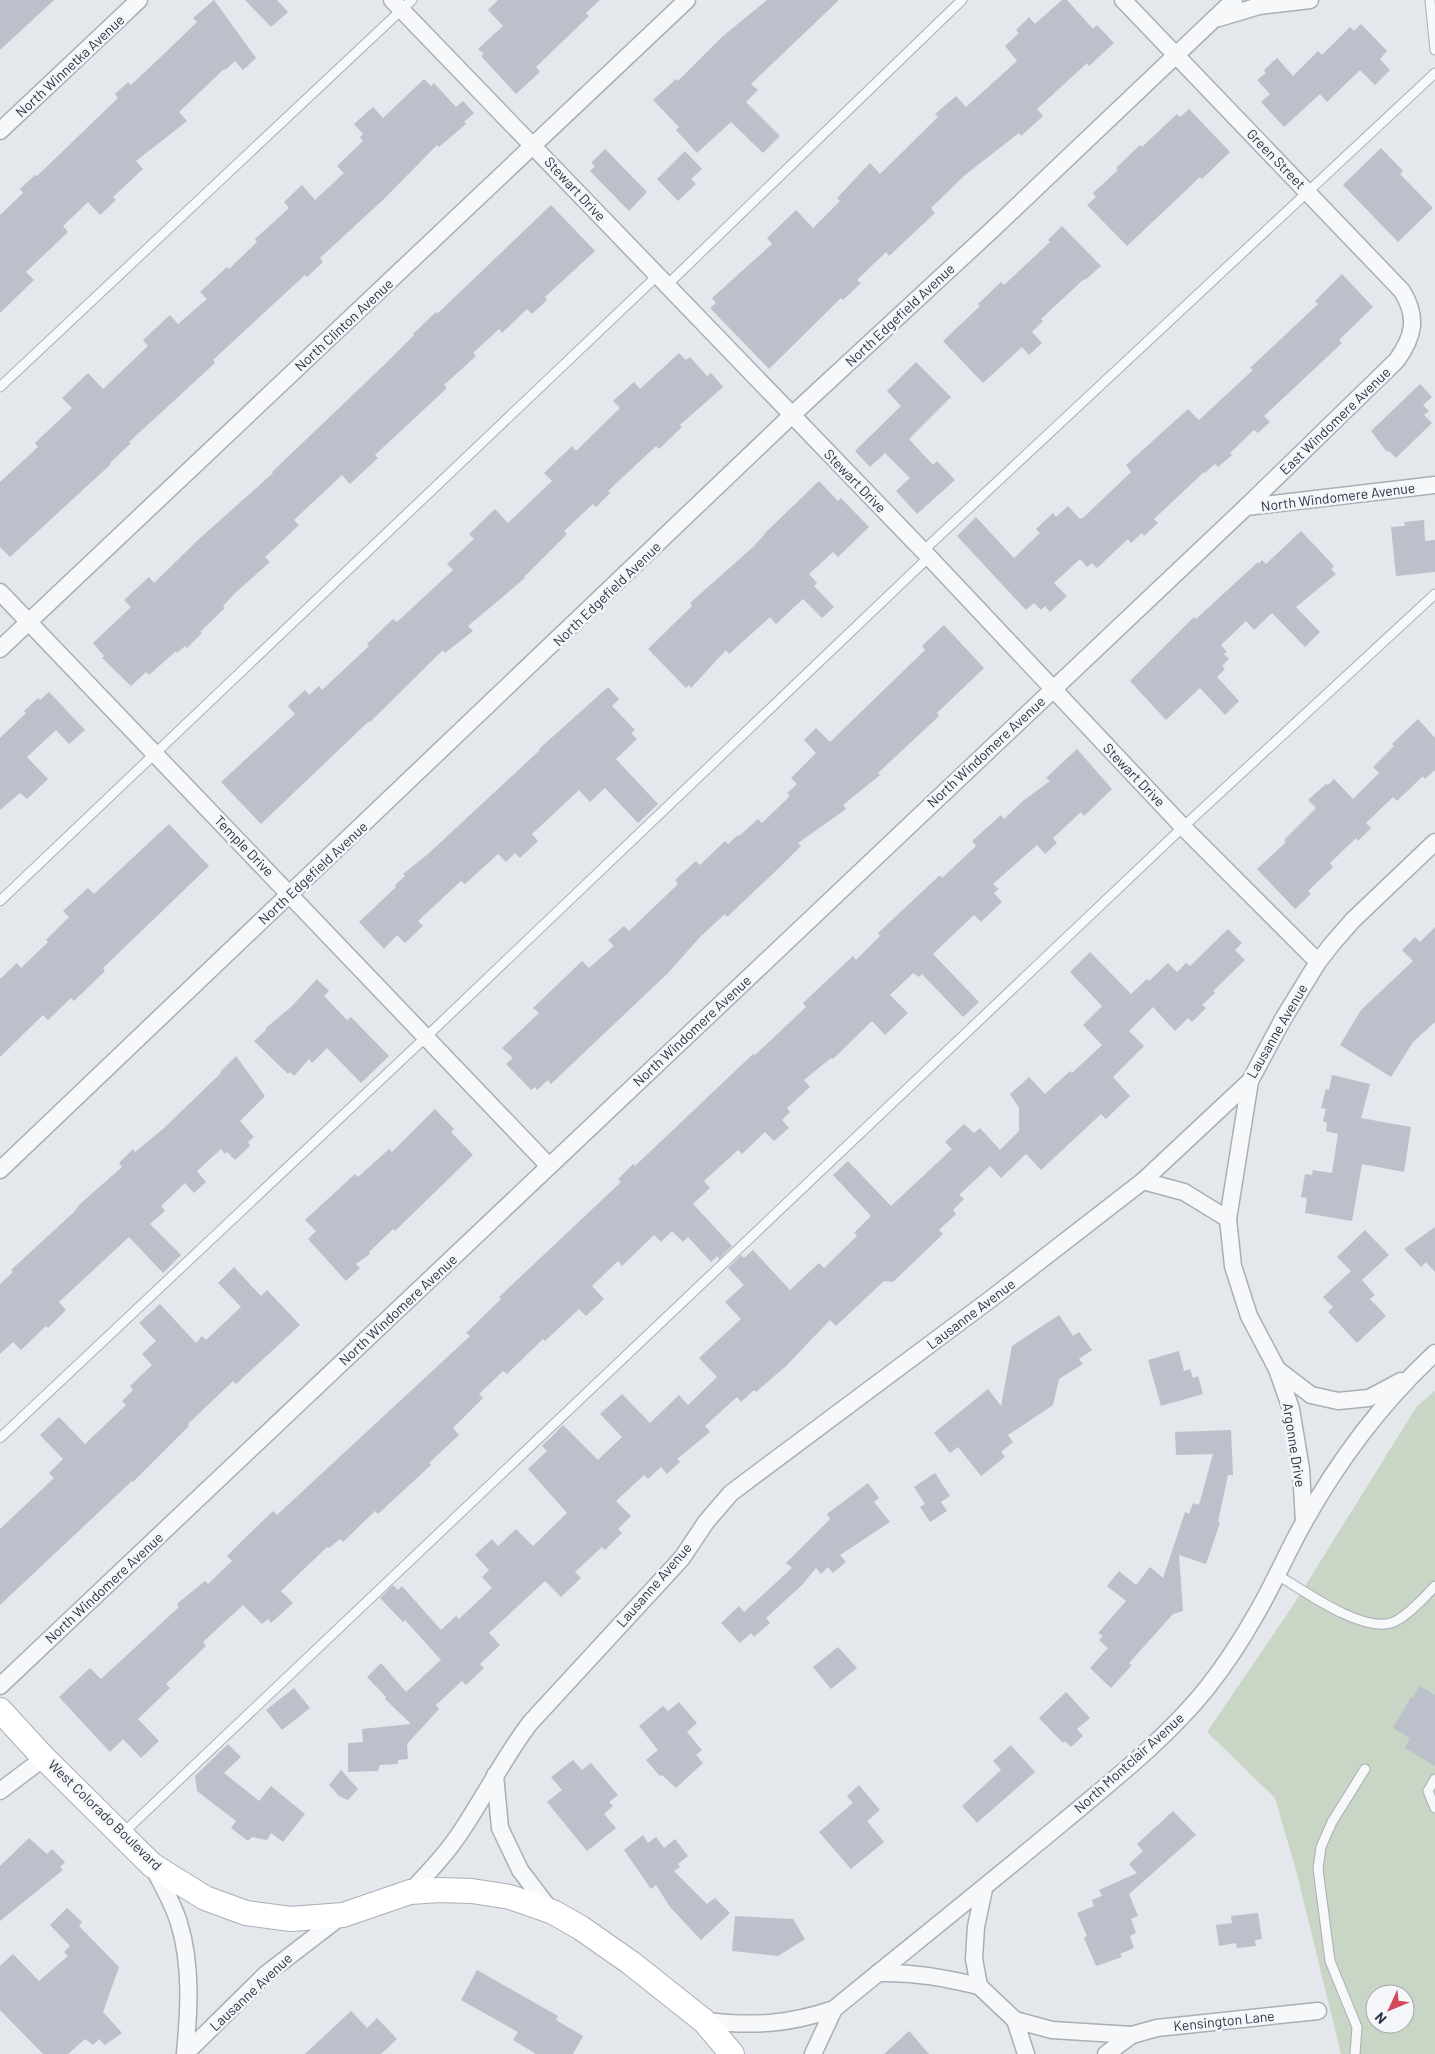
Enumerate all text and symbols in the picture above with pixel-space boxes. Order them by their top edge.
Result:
street label: North Winnetka Avenue [12,11,128,120]
street label: Green Street [1243,125,1309,192]
street label: Stewart Drive [541,153,609,224]
street label: North Edgefield Avenue [842,260,958,370]
street label: North Clinton Avenue [291,275,396,375]
street label: East Windomere Avenue [1276,363,1394,478]
street label: Stewart Drive [821,445,890,516]
street label: North Windomere Avenue [1260,479,1416,514]
street label: North Edgefield Avenue [549,538,664,649]
street label: North Windomere Avenue [923,693,1048,811]
street label: Stewart Drive [1100,739,1169,810]
street label: Temple Drive [211,812,278,880]
street label: North Edgefield Avenue [255,818,371,928]
street label: North Windomere Avenue [629,972,754,1090]
street label: Lausanne Avenue [1243,980,1310,1081]
street label: North Windomere Avenue [335,1251,460,1369]
street label: Lausanne Avenue [923,1275,1018,1352]
street label: Argonne Drive [1279,1402,1310,1488]
street label: North Windomere Avenue [41,1529,166,1647]
street label: Lausanne Avenue [612,1539,695,1630]
street label: North Montclair Avenue [1070,1709,1187,1816]
street label: West Colorado Boulevard [45,1756,166,1873]
street label: Lausanne Avenue [206,1949,295,2034]
north arrow [1365,1984,1415,2034]
street label: Kensington Lane [1173,2007,1275,2034]
text: N [1371,2009,1390,2028]

